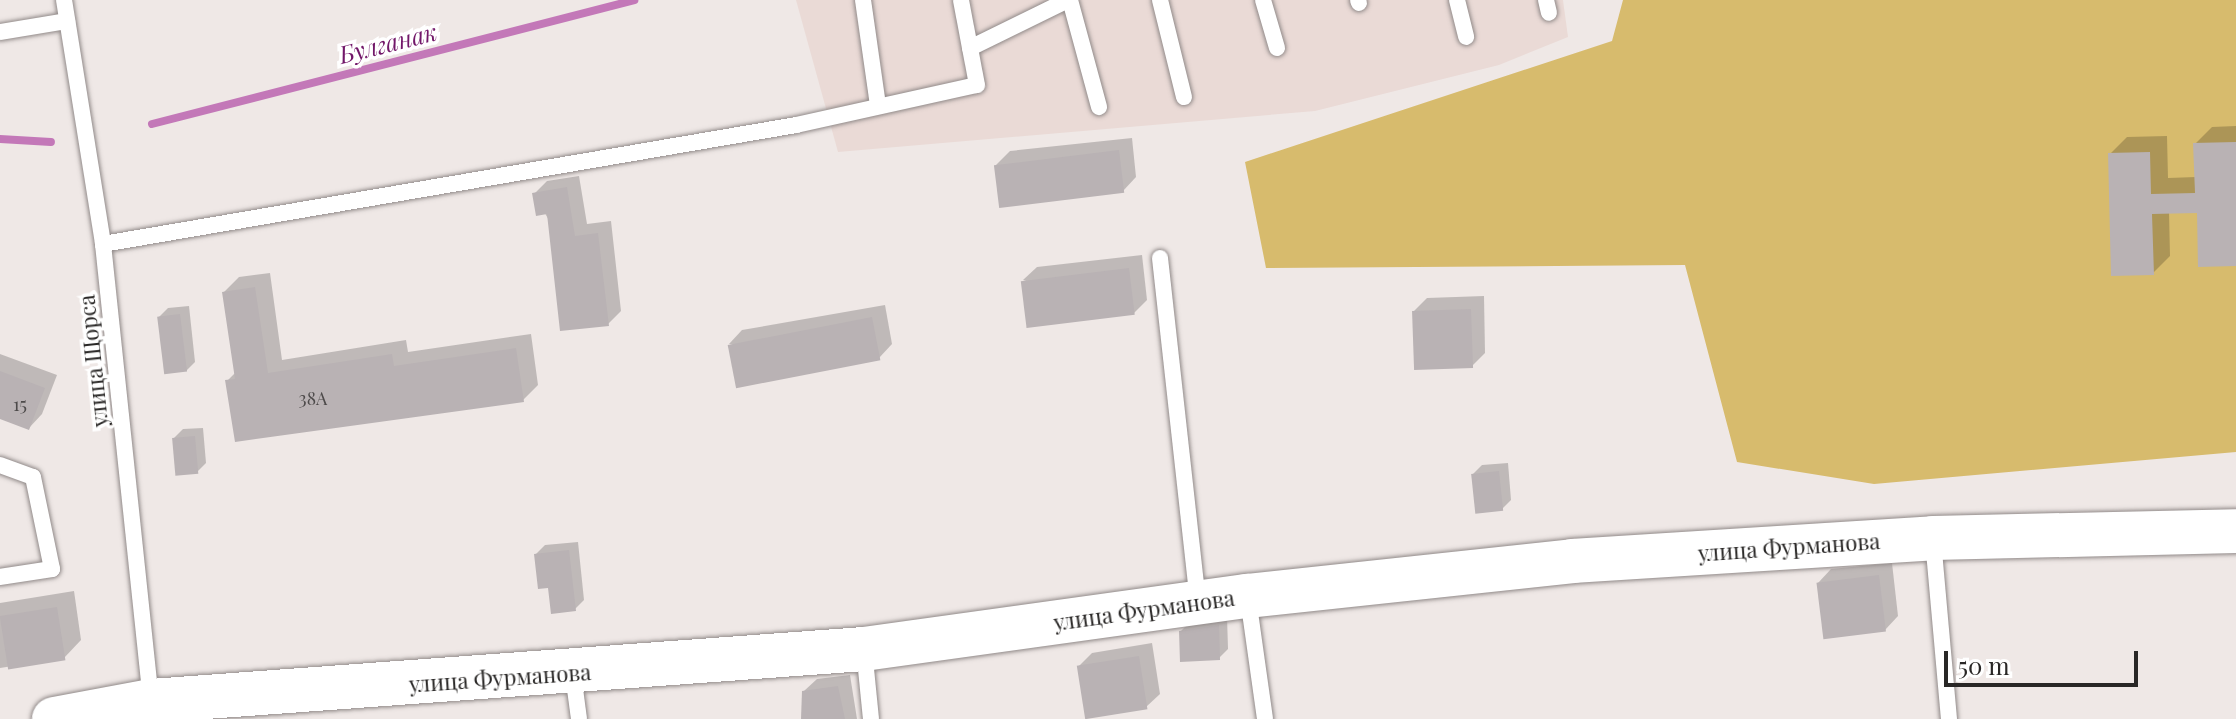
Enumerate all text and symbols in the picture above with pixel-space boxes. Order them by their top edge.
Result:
water label: Булганак [336,17,440,69]
street label: улица Щорса [73,294,113,428]
house number: 38А [299,387,327,409]
house number: 15 [13,393,27,415]
street label: улица Фурманова [1697,527,1881,567]
street label: улица Фурманова [1052,584,1236,636]
scale bar [1948,635,2142,685]
text: 50 m [1958,649,2010,681]
street label: улица Фурманова [408,658,592,698]

